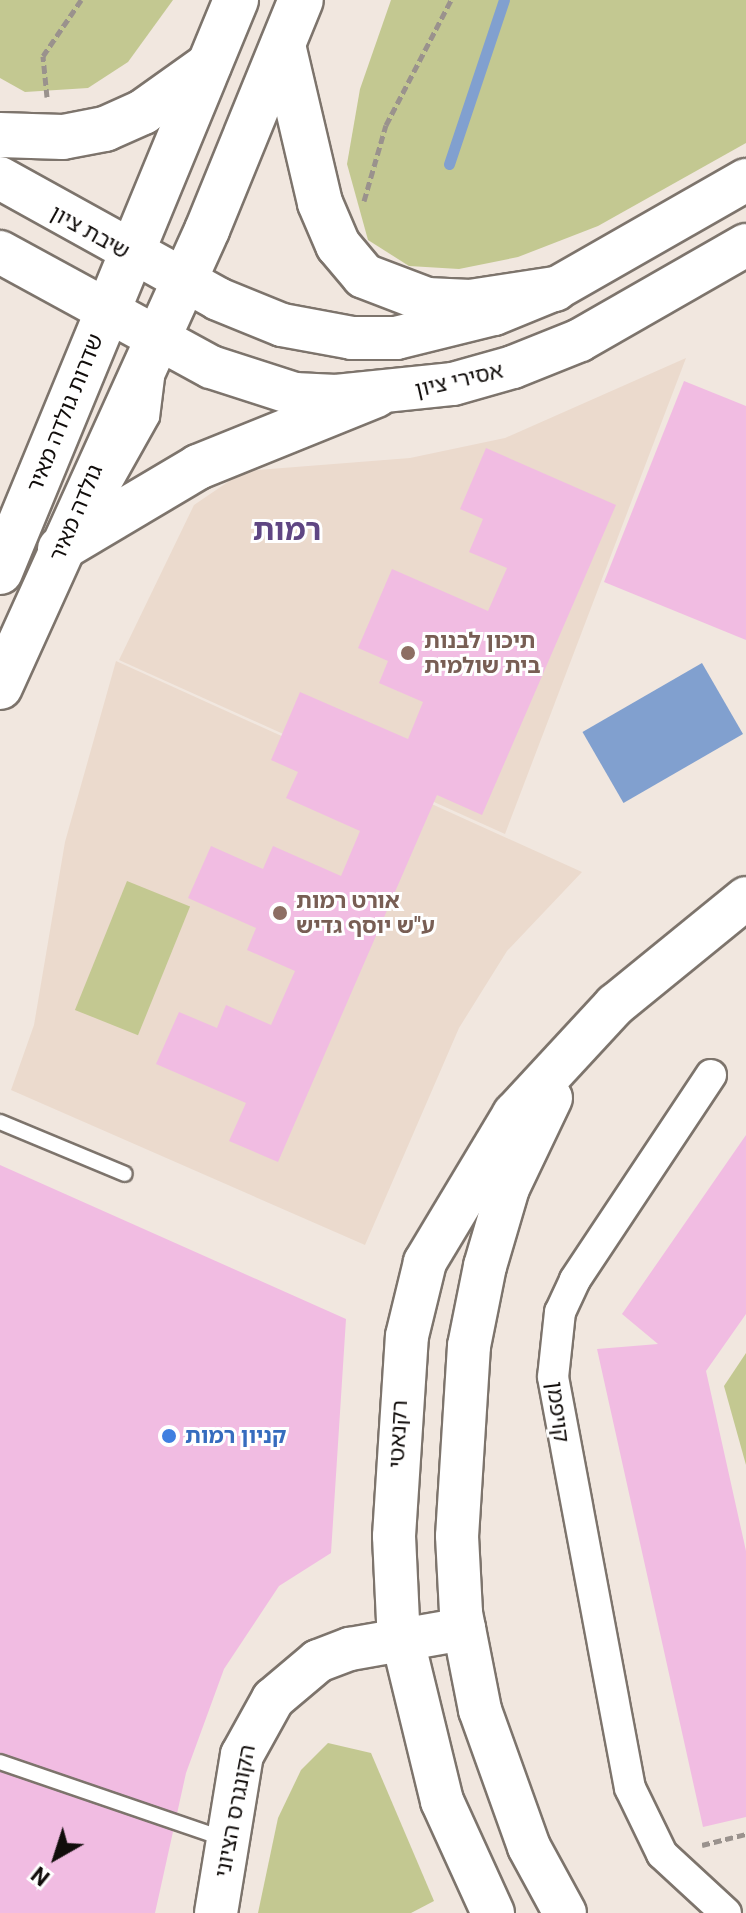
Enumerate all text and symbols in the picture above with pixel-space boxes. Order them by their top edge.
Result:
street label: שיבת ציון [46,200,134,264]
street label: שדרות גולדה מאיר [21,330,109,496]
street label: אסירי ציון [412,357,506,403]
street label: גולדה מאיר [44,461,108,565]
district label: רמות [253,512,321,548]
place label: תיכון לבנות בית שולמית [424,627,540,678]
marker: תיכון לבנות בית שולמית [399,644,417,662]
place label: אורט רמות ע"ש יוסף גדיש [296,887,435,938]
marker: אורט רמות ע"ש יוסף גדיש [271,904,289,922]
street label: קויפמן [541,1380,575,1444]
street label: רקנאטי [383,1399,413,1469]
place label: קניון רמות [185,1423,286,1449]
marker: קניון רמות [160,1427,178,1445]
street label: הקונגרס הציוני [209,1742,261,1880]
north arrow [16,1817,96,1897]
text: N [27,1861,54,1891]

